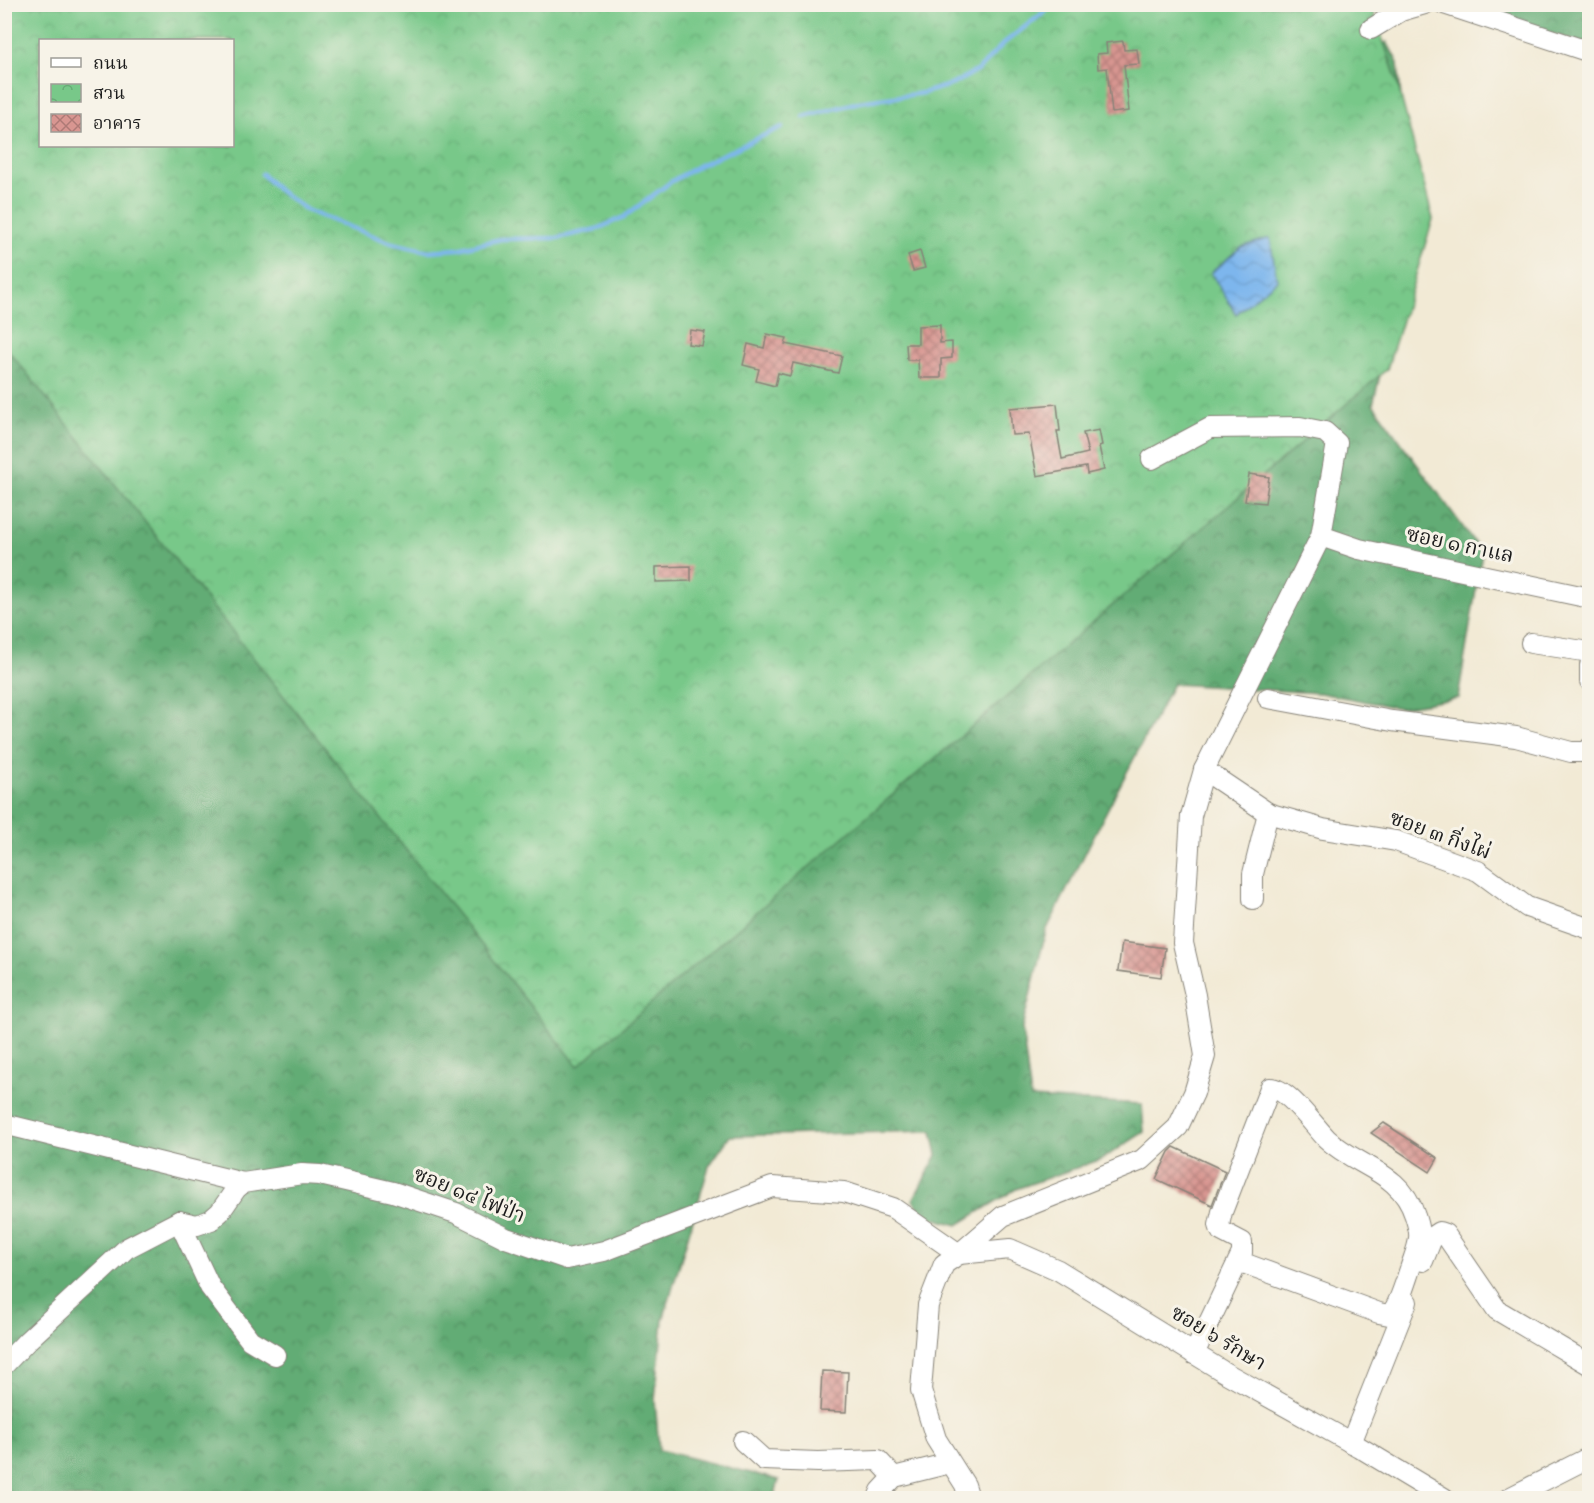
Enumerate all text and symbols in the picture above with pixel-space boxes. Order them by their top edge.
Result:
legend [39,39,234,147]
text: ถนน [93,53,128,76]
text: สวน [93,83,125,106]
text: อาคาร [93,113,142,136]
street label: ซอย ๑ กาแล [1404,521,1516,571]
street label: ซอย ๓ กิ่งไผ่ [1386,802,1495,867]
street label: ซอย ๑๔ ไฟป่า [409,1159,530,1231]
street label: ซอย ๖ รักษา [1165,1300,1271,1378]

